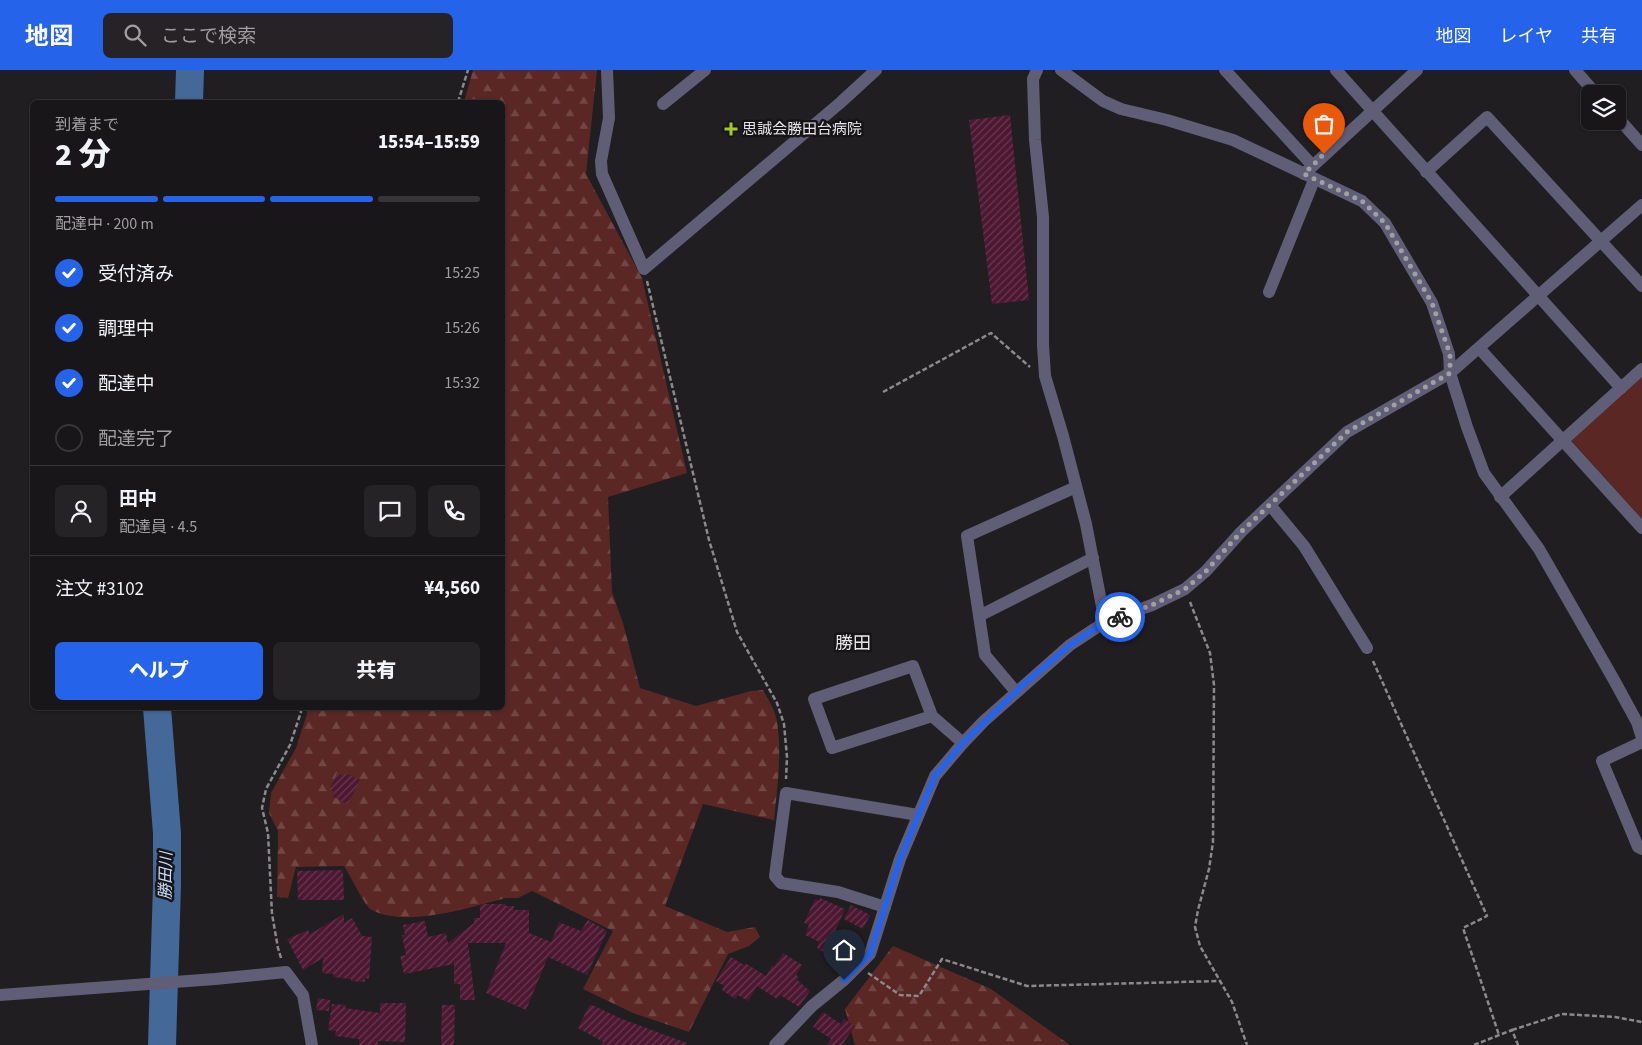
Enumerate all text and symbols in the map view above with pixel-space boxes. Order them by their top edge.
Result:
search box [103,13,453,58]
text: 地図 [25,19,73,54]
icon: search [121,21,149,49]
text: ここで検索 [161,23,256,50]
text: 地図 [1436,24,1472,49]
text: レイヤ [1500,24,1553,49]
text: 共有 [1581,24,1617,49]
map controls [1581,85,1626,130]
button: layers [1581,85,1626,130]
pin [1303,103,1345,154]
icon: bag [1310,110,1338,138]
text: 到着まで [55,114,119,136]
place label: 思誠会勝田台病院 [742,119,862,140]
marker: 思誠会勝田台病院 [724,122,738,136]
text: 15:54–15:59 [378,129,480,156]
text: 2 分 [55,132,111,178]
text: 配達中 · 200 m [55,213,154,235]
icon: check [55,259,83,287]
text: 受付済み [98,261,174,288]
text: 15:25 [444,262,480,284]
icon: check [55,314,83,342]
text: 調理中 [98,316,155,343]
text: 15:26 [444,317,480,339]
icon: check [55,369,83,397]
text: 配達中 [98,371,155,398]
text: 15:32 [444,372,480,394]
text: 配達完了 [98,426,174,453]
button: person [55,485,107,537]
button: chat [364,485,416,537]
button: phone [428,485,480,537]
text: 田中 [119,486,157,513]
text: 配達員 · 4.5 [119,516,197,538]
text: ¥4,560 [424,575,480,602]
text: 注文 #3102 [55,576,144,603]
courier [1095,592,1145,642]
icon: bike [1106,603,1134,631]
district label: 勝田 [835,631,871,656]
button: ヘルプ [55,642,263,700]
button: 共有 [273,642,480,700]
water label: 勝田川 [155,850,177,900]
pin [823,929,865,980]
icon: home [830,936,858,964]

